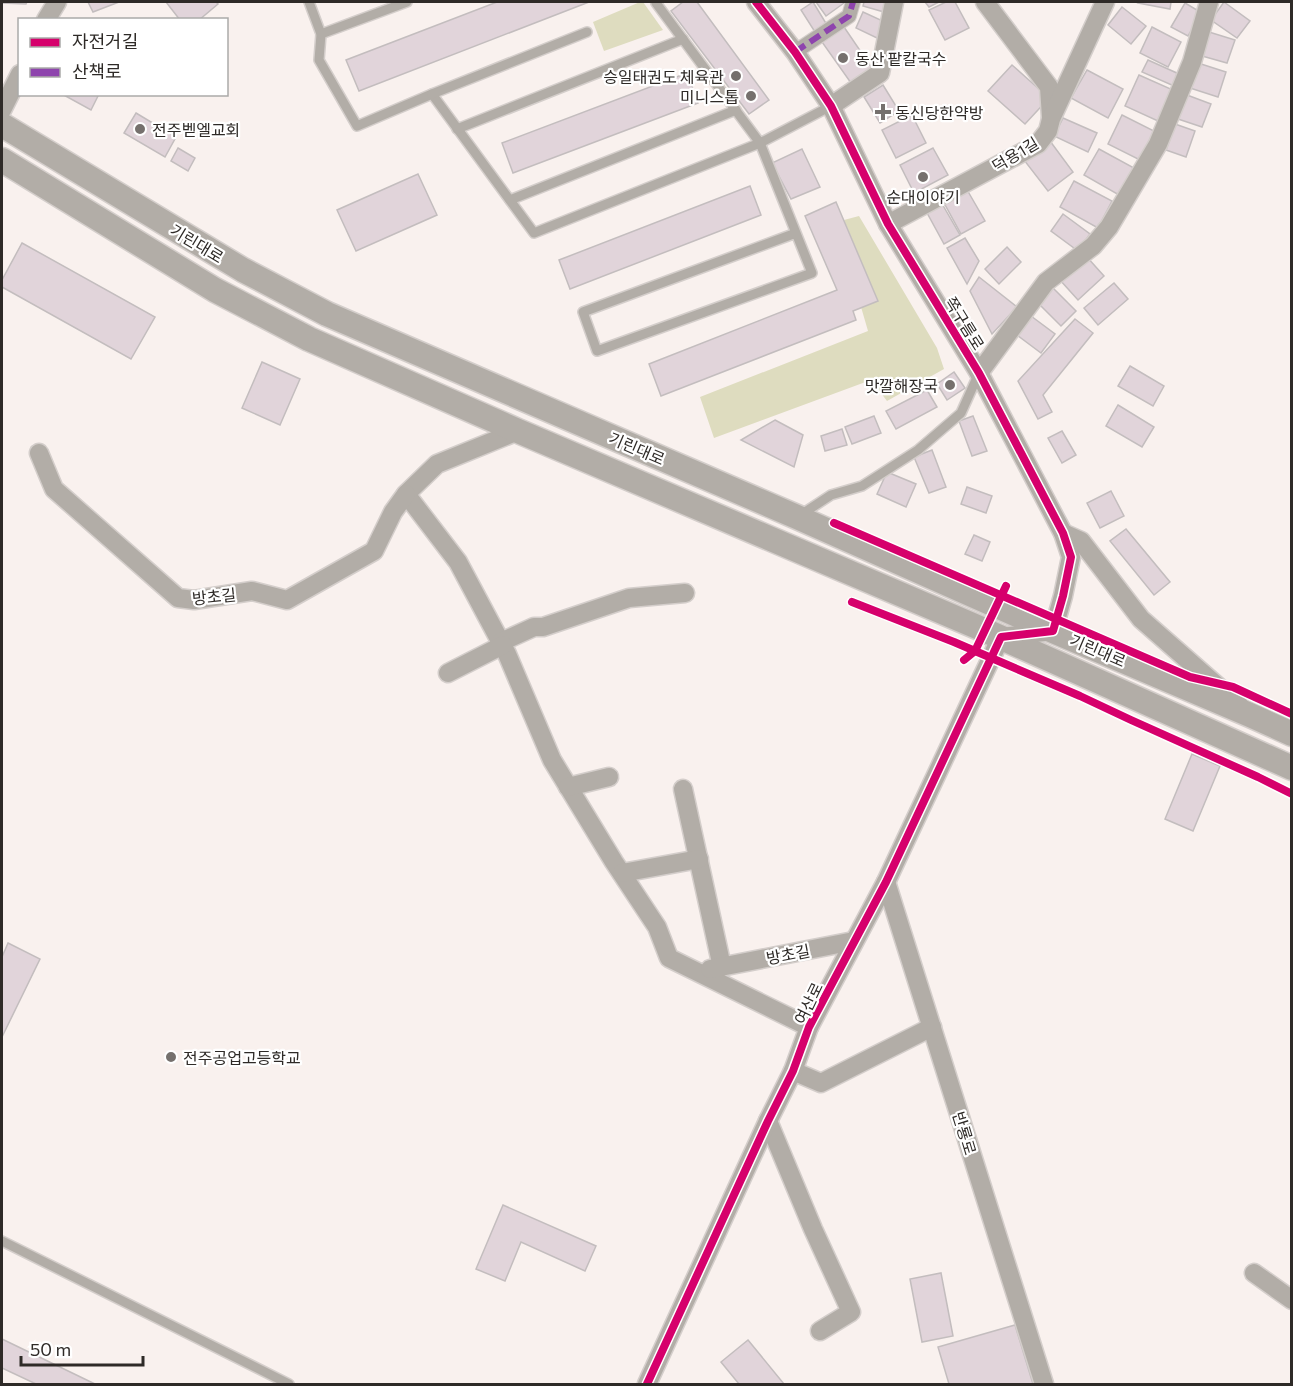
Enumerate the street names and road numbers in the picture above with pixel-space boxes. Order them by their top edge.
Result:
street label: 덕용1길 [988,133,1042,175]
street label: 기린대로 [167,220,227,266]
street label: 쪽구름로 [941,293,989,353]
street label: 기린대로 [606,428,668,468]
street label: 방초길 [191,584,237,608]
street label: 기린대로 [1067,630,1129,670]
street label: 방초길 [765,940,811,968]
street label: 여산로 [790,979,826,1027]
street label: 반룡로 [949,1109,981,1157]

